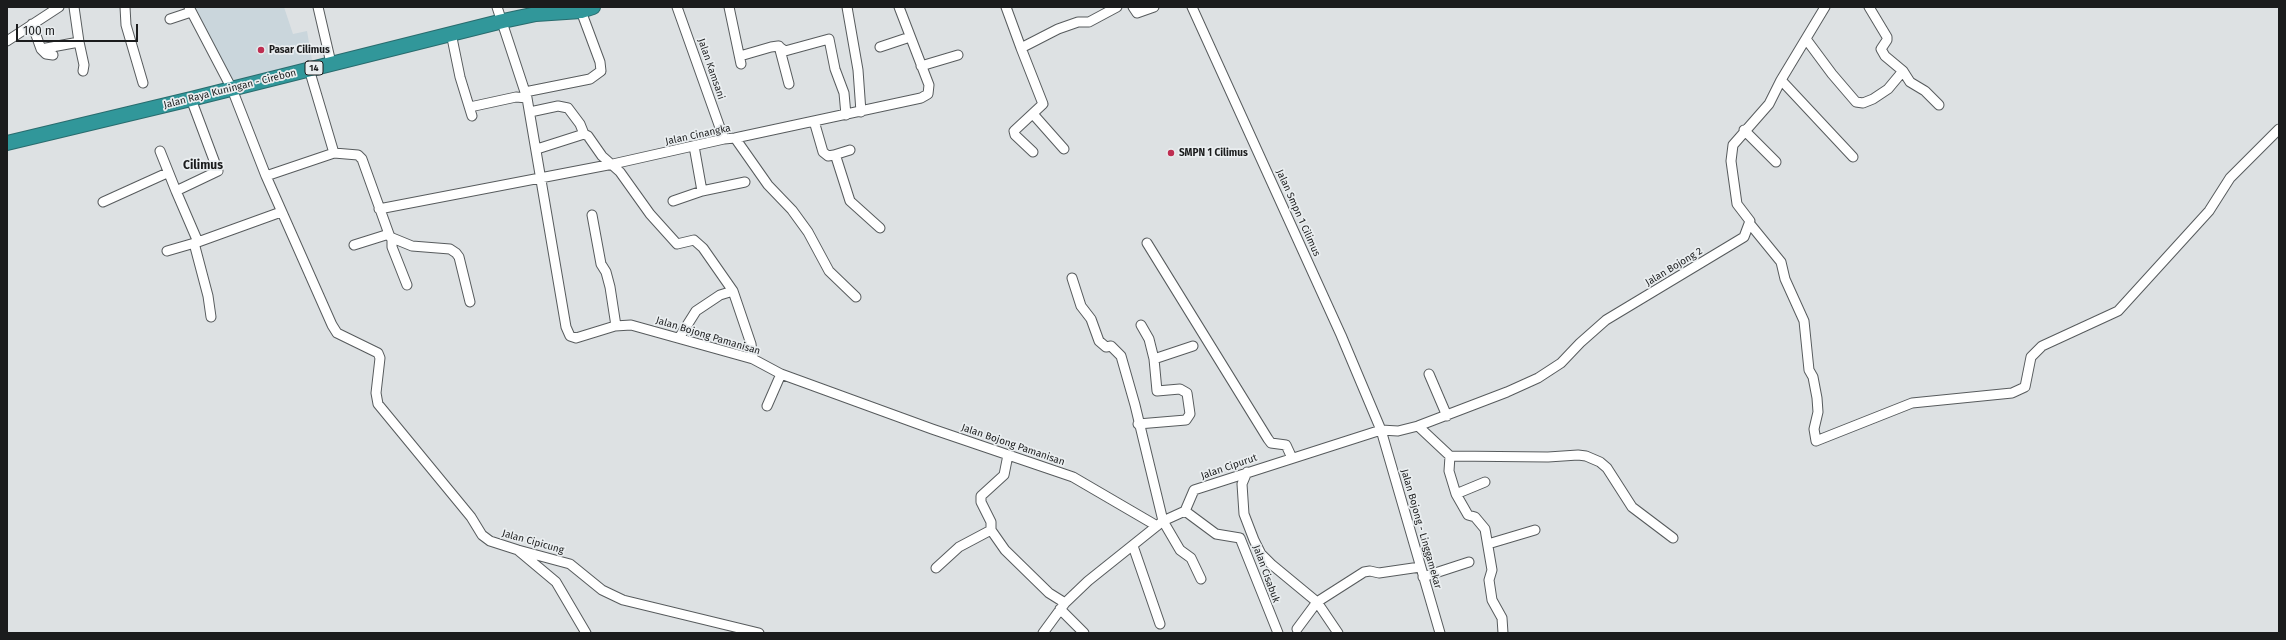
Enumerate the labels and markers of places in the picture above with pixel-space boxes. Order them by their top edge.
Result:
place label: Pasar Cilimus [269,44,330,56]
marker: Pasar Cilimus [256,45,266,55]
place label: SMPN 1 Cilimus [1179,147,1248,159]
marker: SMPN 1 Cilimus [1166,148,1176,158]

